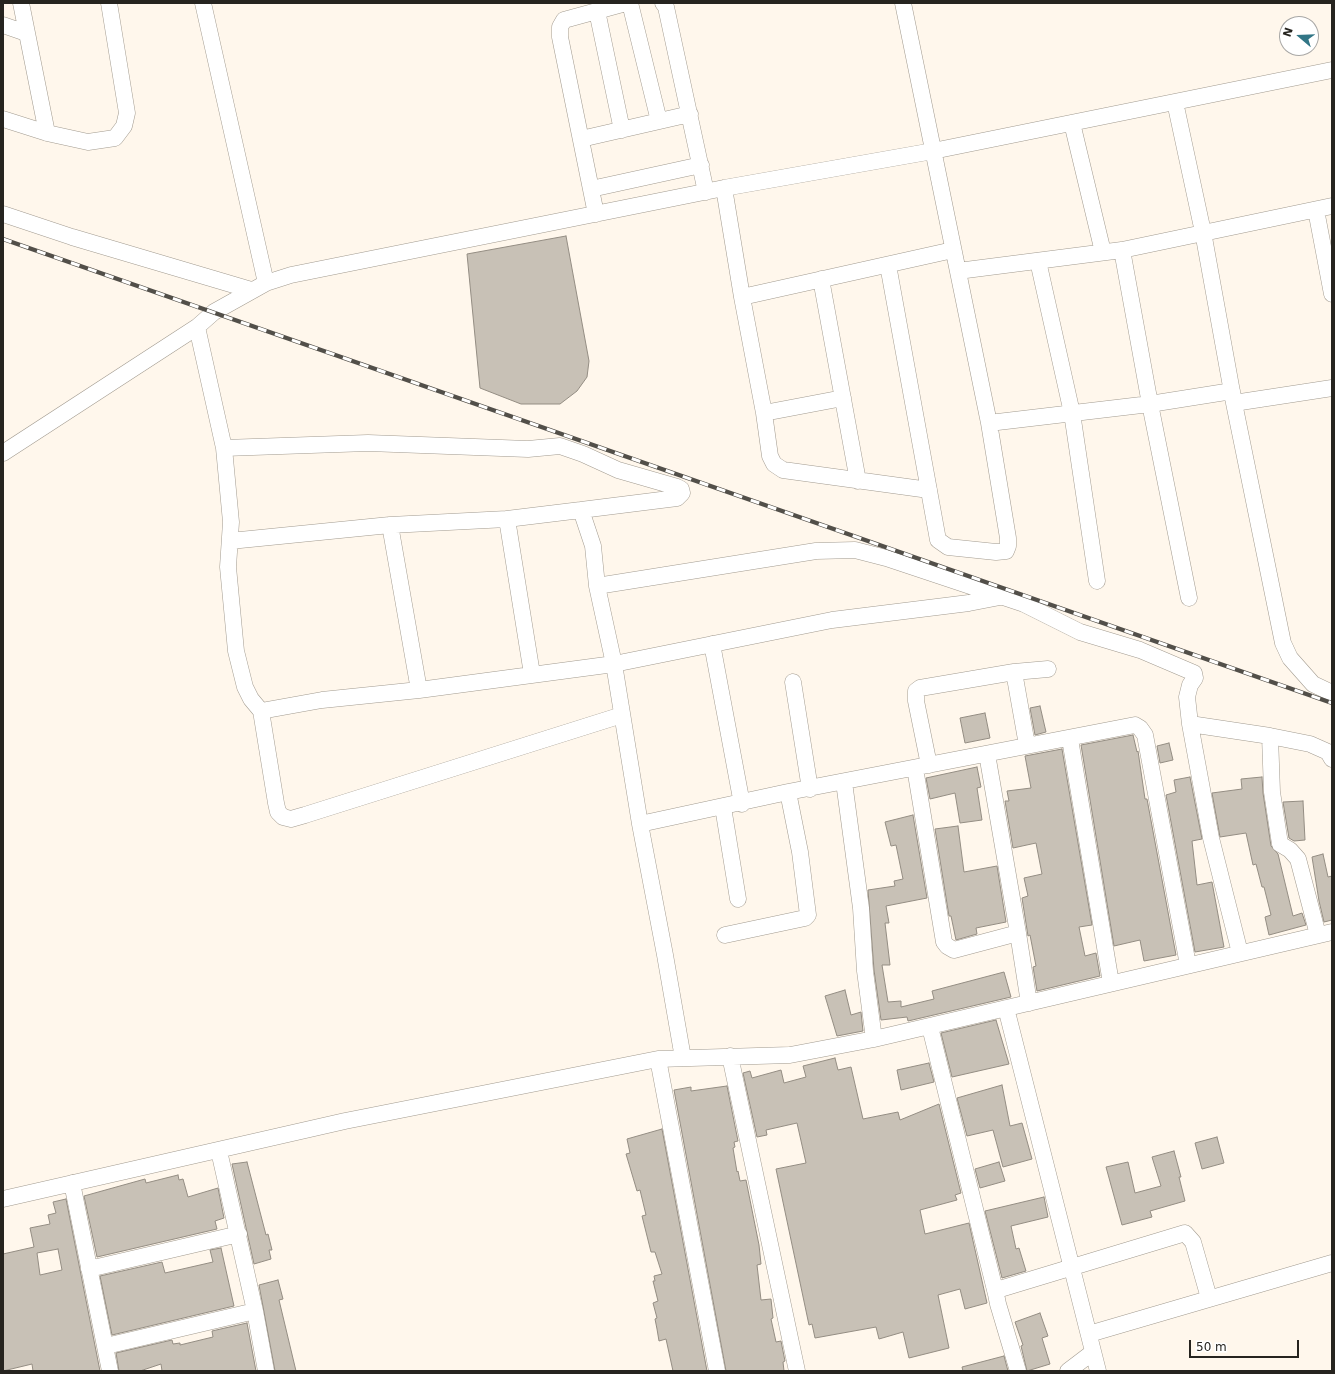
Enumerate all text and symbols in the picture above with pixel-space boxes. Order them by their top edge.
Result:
north arrow [1279,16,1319,56]
text: N [1280,26,1296,39]
scale bar [1191,1332,1301,1358]
text: 50 m [1196,1340,1227,1354]

